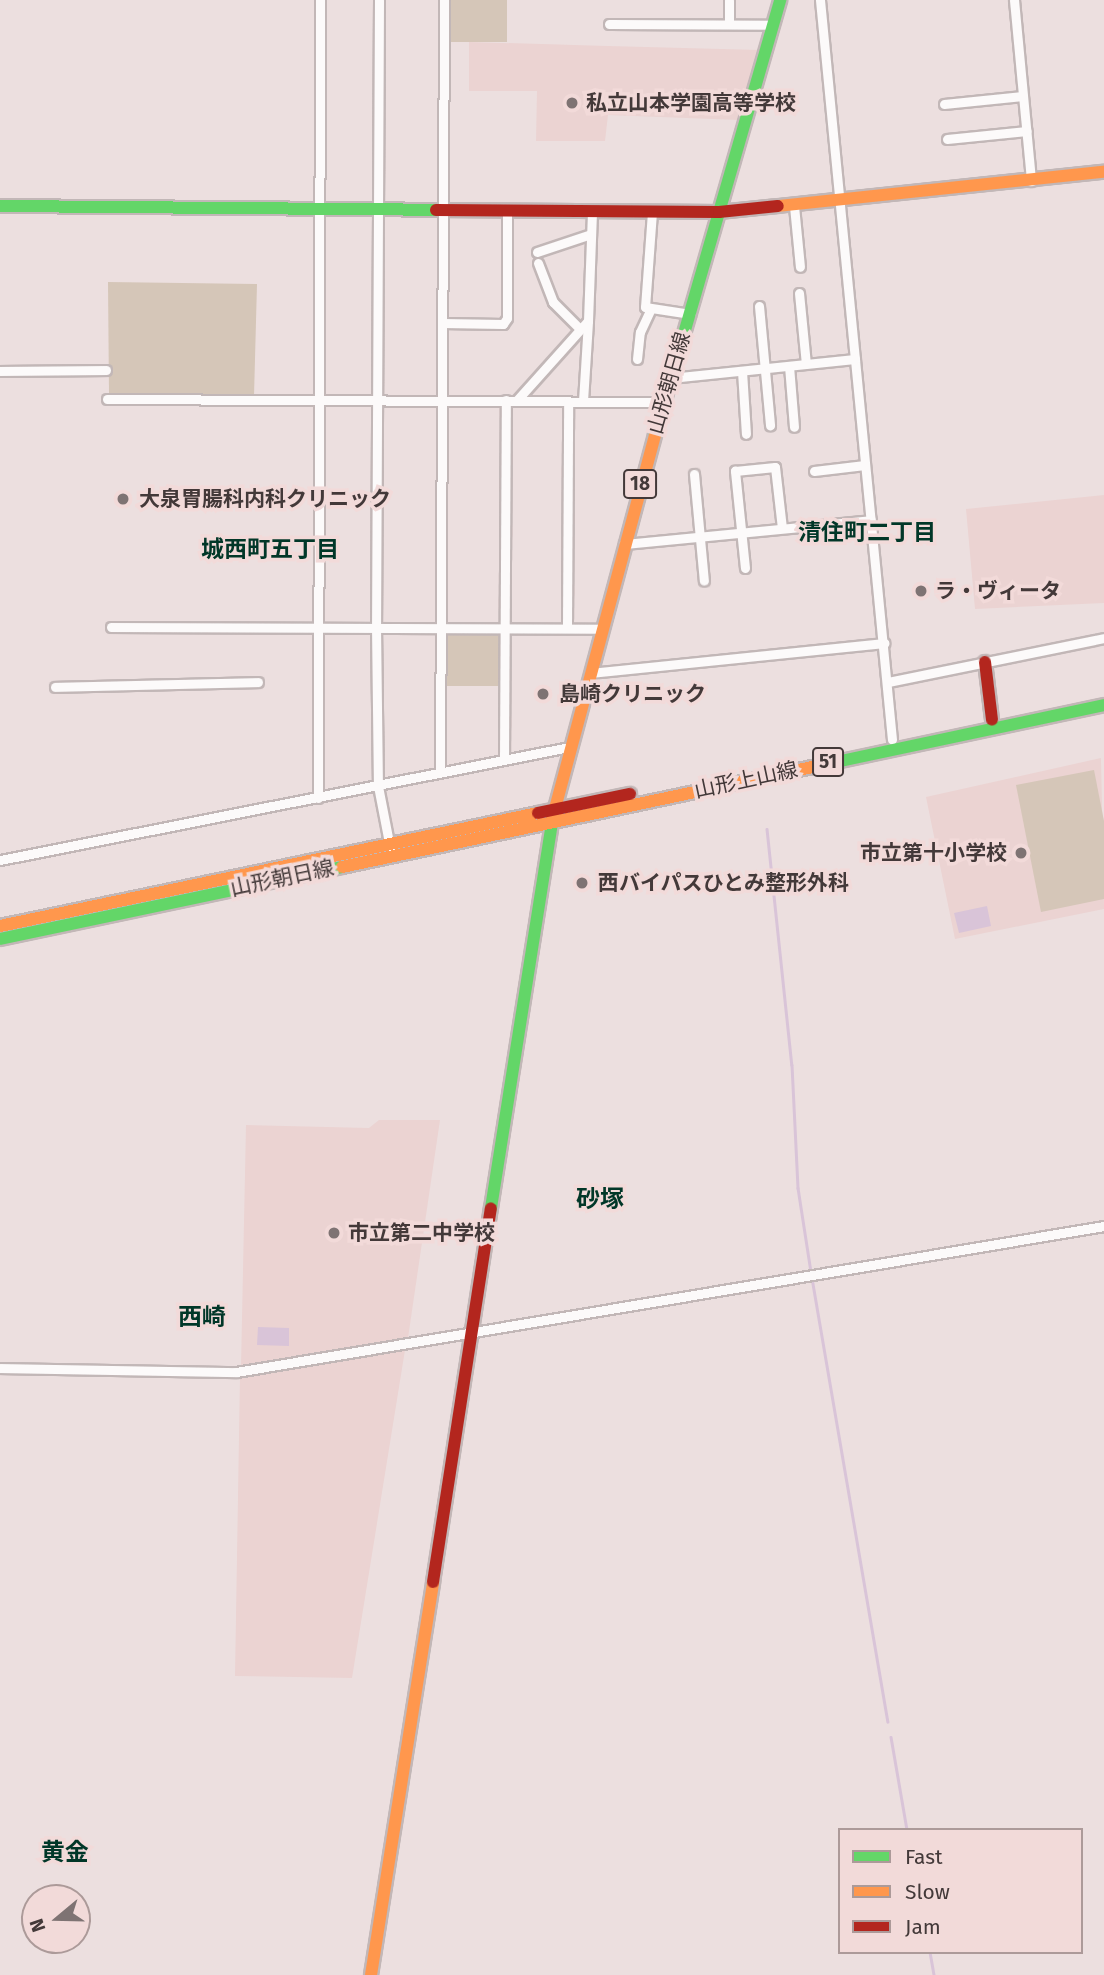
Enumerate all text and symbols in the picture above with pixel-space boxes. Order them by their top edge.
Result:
place label: 私立山本学園高等学校 [586,90,796,116]
marker: 私立山本学園高等学校 [564,95,580,111]
street label: 山形朝日線 [642,329,696,437]
road number: 18 [622,468,658,499]
place label: 大泉胃腸科内科クリニック [139,486,391,512]
marker: 大泉胃腸科内科クリニック [113,489,133,509]
district label: 清住町二丁目 [798,518,936,546]
district label: 城西町五丁目 [201,535,339,563]
place label: ラ・ヴィータ [935,578,1061,604]
marker: ラ・ヴィータ [913,583,929,599]
place label: 島崎クリニック [559,681,706,707]
marker: 島崎クリニック [533,684,553,704]
road number: 51 [810,747,846,778]
street label: 山形上山線 [692,757,800,803]
place label: 市立第十小学校 [860,840,1007,866]
marker: 市立第十小学校 [1013,845,1029,861]
street label: 山形朝日線 [228,855,336,901]
place label: 西バイパスひとみ整形外科 [598,870,850,896]
marker: 西バイパスひとみ整形外科 [572,873,592,893]
district label: 砂塚 [576,1186,624,1214]
place label: 市立第二中学校 [348,1220,495,1246]
marker: 市立第二中学校 [326,1225,342,1241]
district label: 西崎 [178,1304,226,1332]
legend [838,1828,1083,1954]
district label: 黄金 [41,1839,89,1867]
text: Fast [905,1844,943,1870]
text: Slow [905,1879,950,1905]
north arrow [21,1884,91,1954]
text: Jam [905,1914,941,1940]
text: N [25,1916,50,1935]

